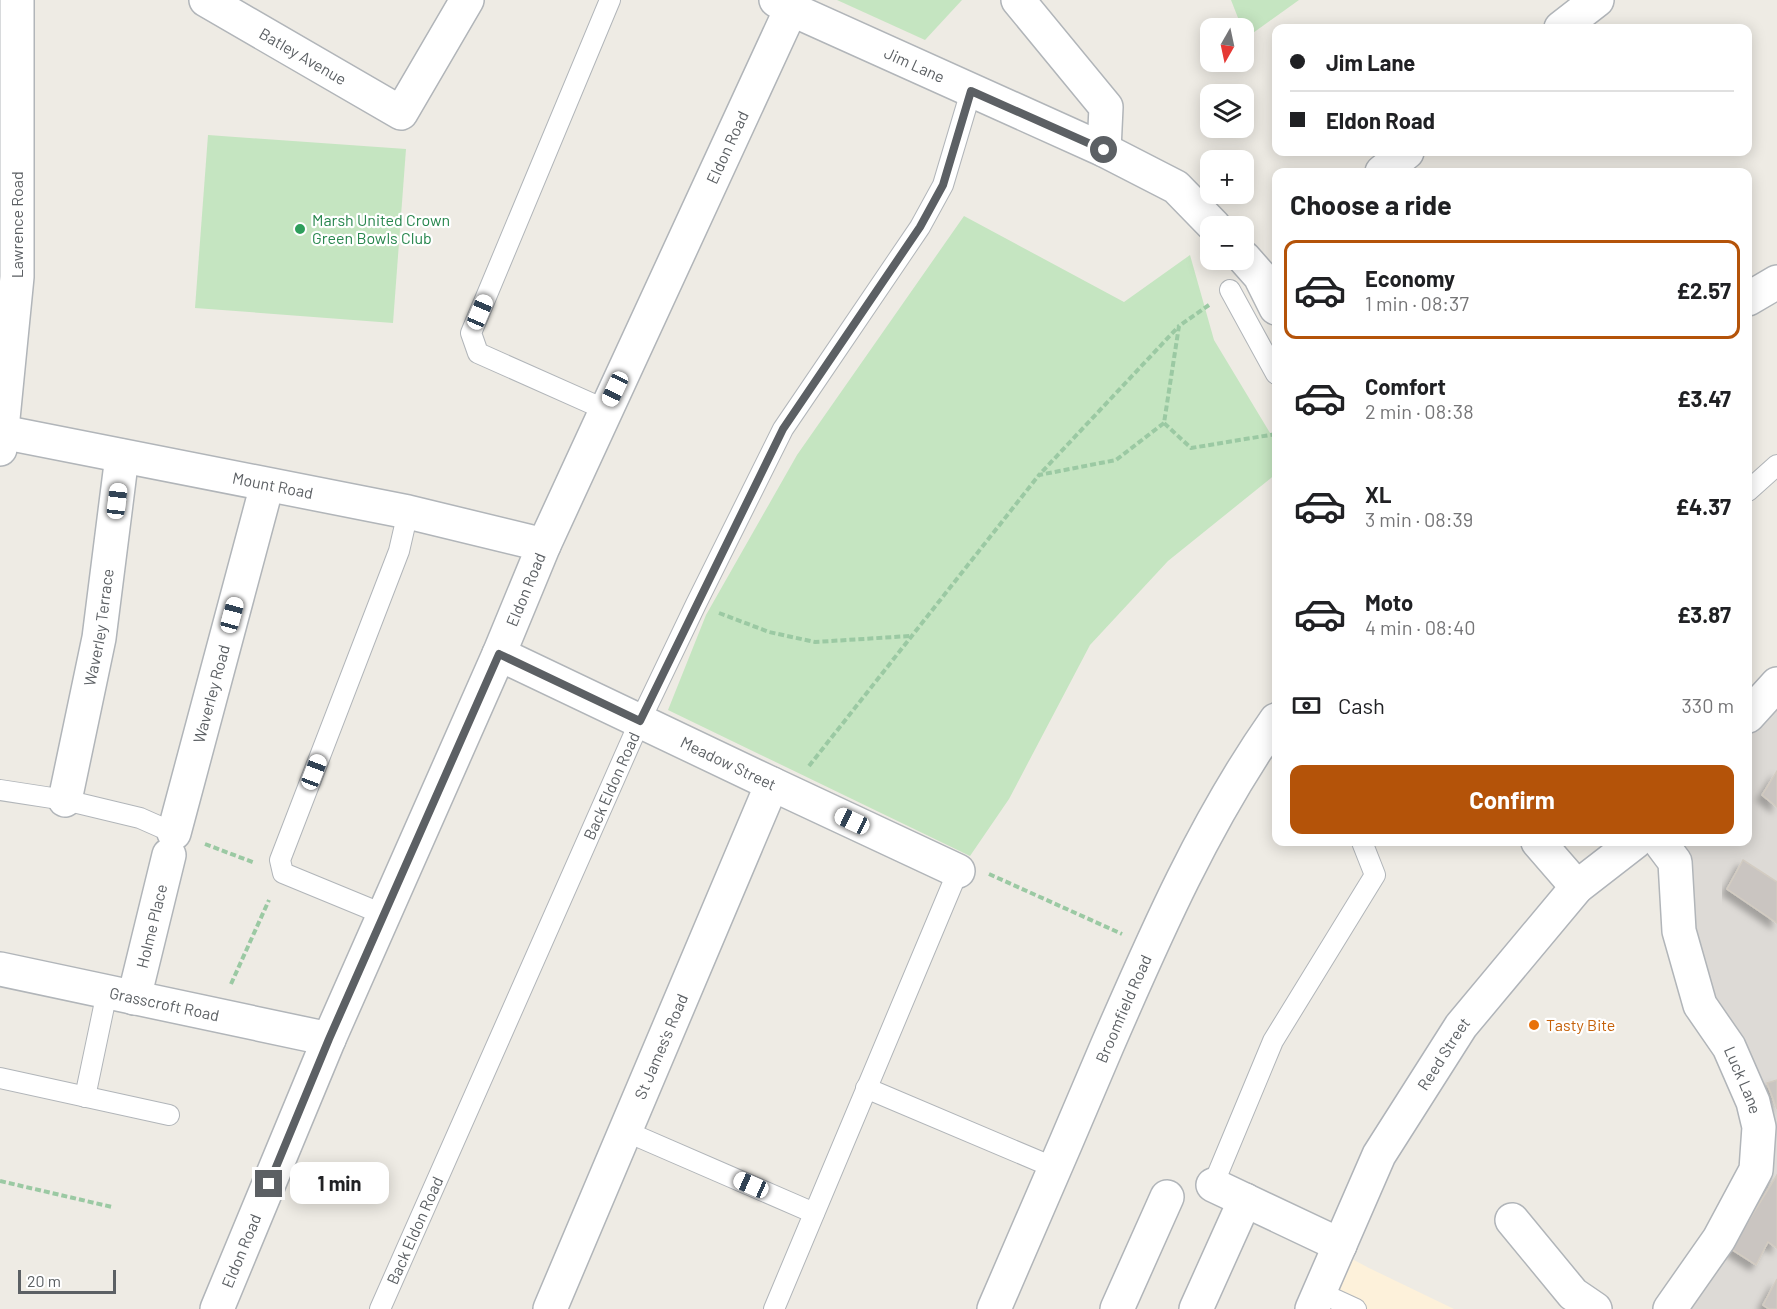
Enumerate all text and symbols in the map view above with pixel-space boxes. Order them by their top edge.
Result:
north arrow [1200,18,1254,72]
map controls [1200,18,1254,270]
street label: Batley Avenue [256,23,350,88]
street label: Jim Lane [882,42,948,86]
text: Jim Lane [1326,49,1415,75]
button: layers [1200,84,1254,138]
text: Eldon Road [1326,107,1435,133]
street label: Eldon Road [702,108,752,187]
route start [1090,136,1117,163]
button: + [1200,150,1254,204]
street label: Lawrence Road [7,171,26,278]
text: Choose a ride [1290,188,1452,220]
place label: Marsh United Crown Green Bowls Club [312,210,450,247]
button: − [1200,216,1254,270]
marker: Marsh United Crown Green Bowls Club [293,222,307,236]
icon: car [1293,263,1347,317]
text: Economy [1365,265,1455,291]
text: £2.57 [1676,277,1731,303]
text: 1 min · 08:37 [1365,291,1469,315]
car [465,292,495,332]
car [599,369,631,409]
icon: car [1293,371,1347,425]
text: Comfort [1365,373,1446,399]
text: £3.47 [1677,385,1731,411]
text: 2 min · 08:38 [1365,399,1474,423]
street label: Mount Road [231,468,315,502]
icon: car [1293,479,1347,533]
text: XL [1365,481,1391,507]
car [106,482,128,520]
text: £4.37 [1675,493,1731,519]
text: 3 min · 08:39 [1365,507,1473,531]
street label: Eldon Road [502,550,549,629]
street label: Waverley Terrace [79,567,117,688]
icon: car [1293,587,1347,641]
text: Moto [1365,589,1413,615]
car [219,595,245,635]
text: £3.87 [1677,601,1731,627]
text: 4 min · 08:40 [1365,615,1475,639]
street label: Waverley Road [188,642,233,745]
icon: cash [1290,689,1323,722]
text: Cash [1338,692,1385,718]
text: 330 m [1682,693,1734,717]
street label: Back Eldon Road [579,729,643,842]
street label: Meadow Street [678,732,779,794]
car [299,752,329,792]
button: Confirm [1290,765,1734,834]
car [832,805,872,837]
street label: Holme Place [132,882,171,970]
street label: Broomfield Road [1091,952,1155,1065]
street label: Grasscroft Road [108,983,221,1024]
street label: St James's Road [630,991,691,1102]
street label: Reed Street [1413,1013,1473,1093]
place label: Tasty Bite [1546,1015,1615,1034]
marker: Tasty Bite [1527,1018,1541,1032]
street label: Luck Lane [1721,1043,1765,1115]
callout: 1 min [290,1163,389,1205]
car [731,1169,771,1201]
route end [255,1170,282,1197]
text: 1 min [318,1171,361,1195]
street label: Back Eldon Road [382,1173,446,1287]
street label: Eldon Road [217,1211,264,1290]
scale bar [18,1267,116,1294]
text: 20 m [27,1271,61,1290]

